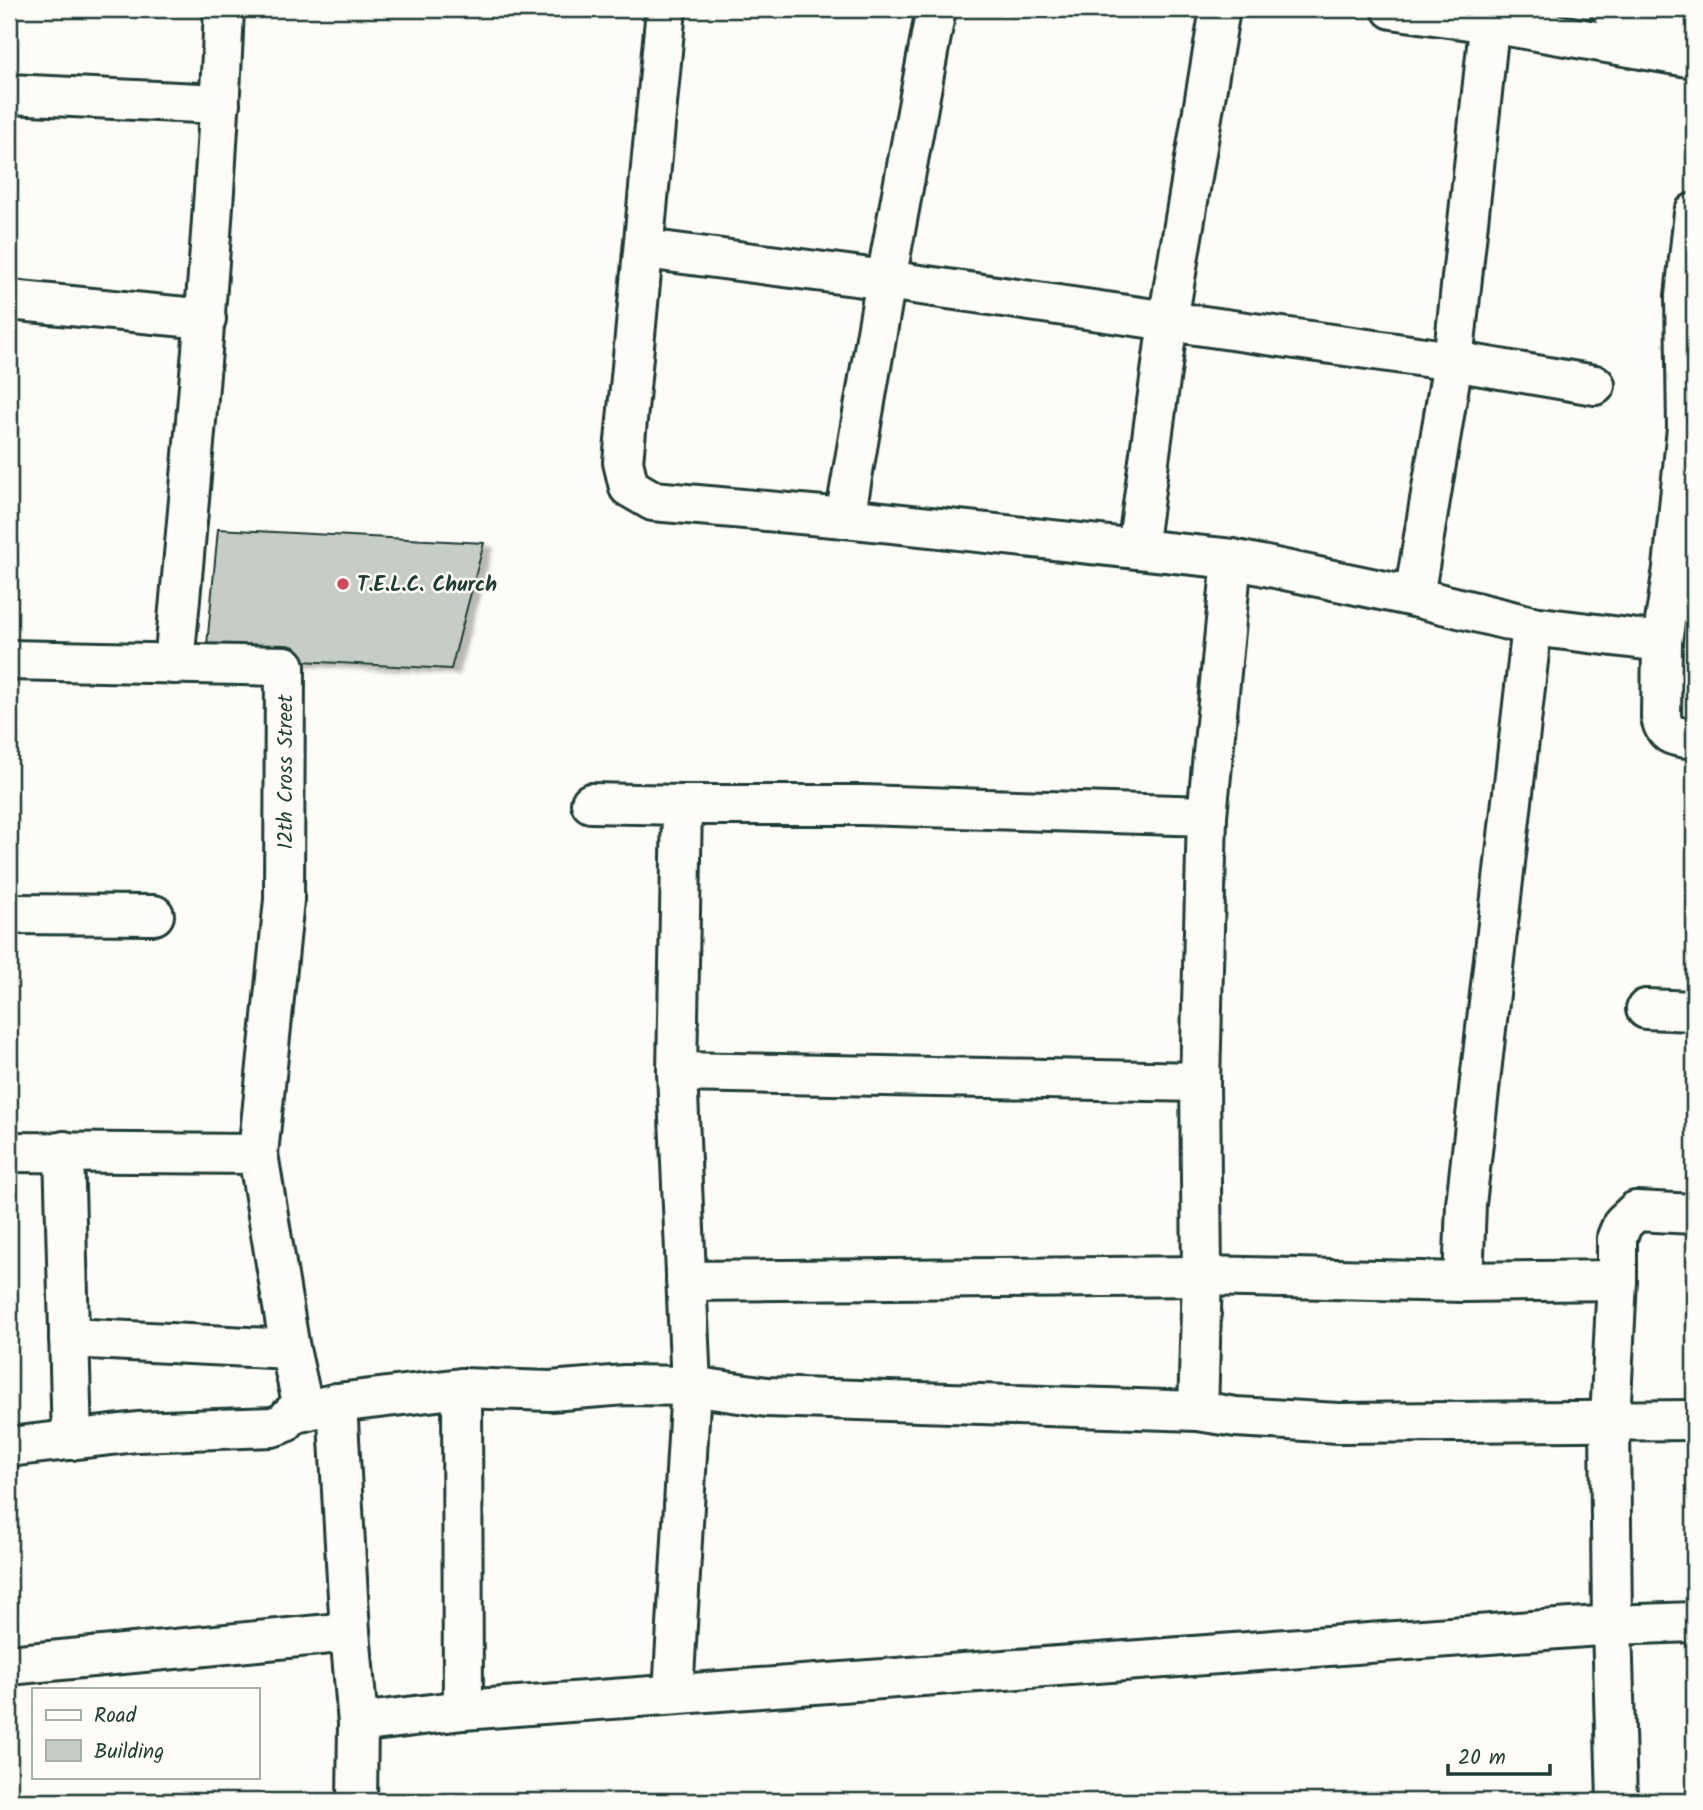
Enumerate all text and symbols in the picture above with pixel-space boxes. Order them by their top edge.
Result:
place label: T.E.L.C. Church [357,569,497,602]
marker: T.E.L.C. Church [335,576,351,592]
street label: 12th Cross Street [270,694,303,850]
legend [32,1688,259,1778]
text: Road [94,1700,137,1733]
scale bar [1448,1733,1549,1777]
text: Building [94,1736,164,1769]
text: 20 m [1458,1742,1506,1775]

